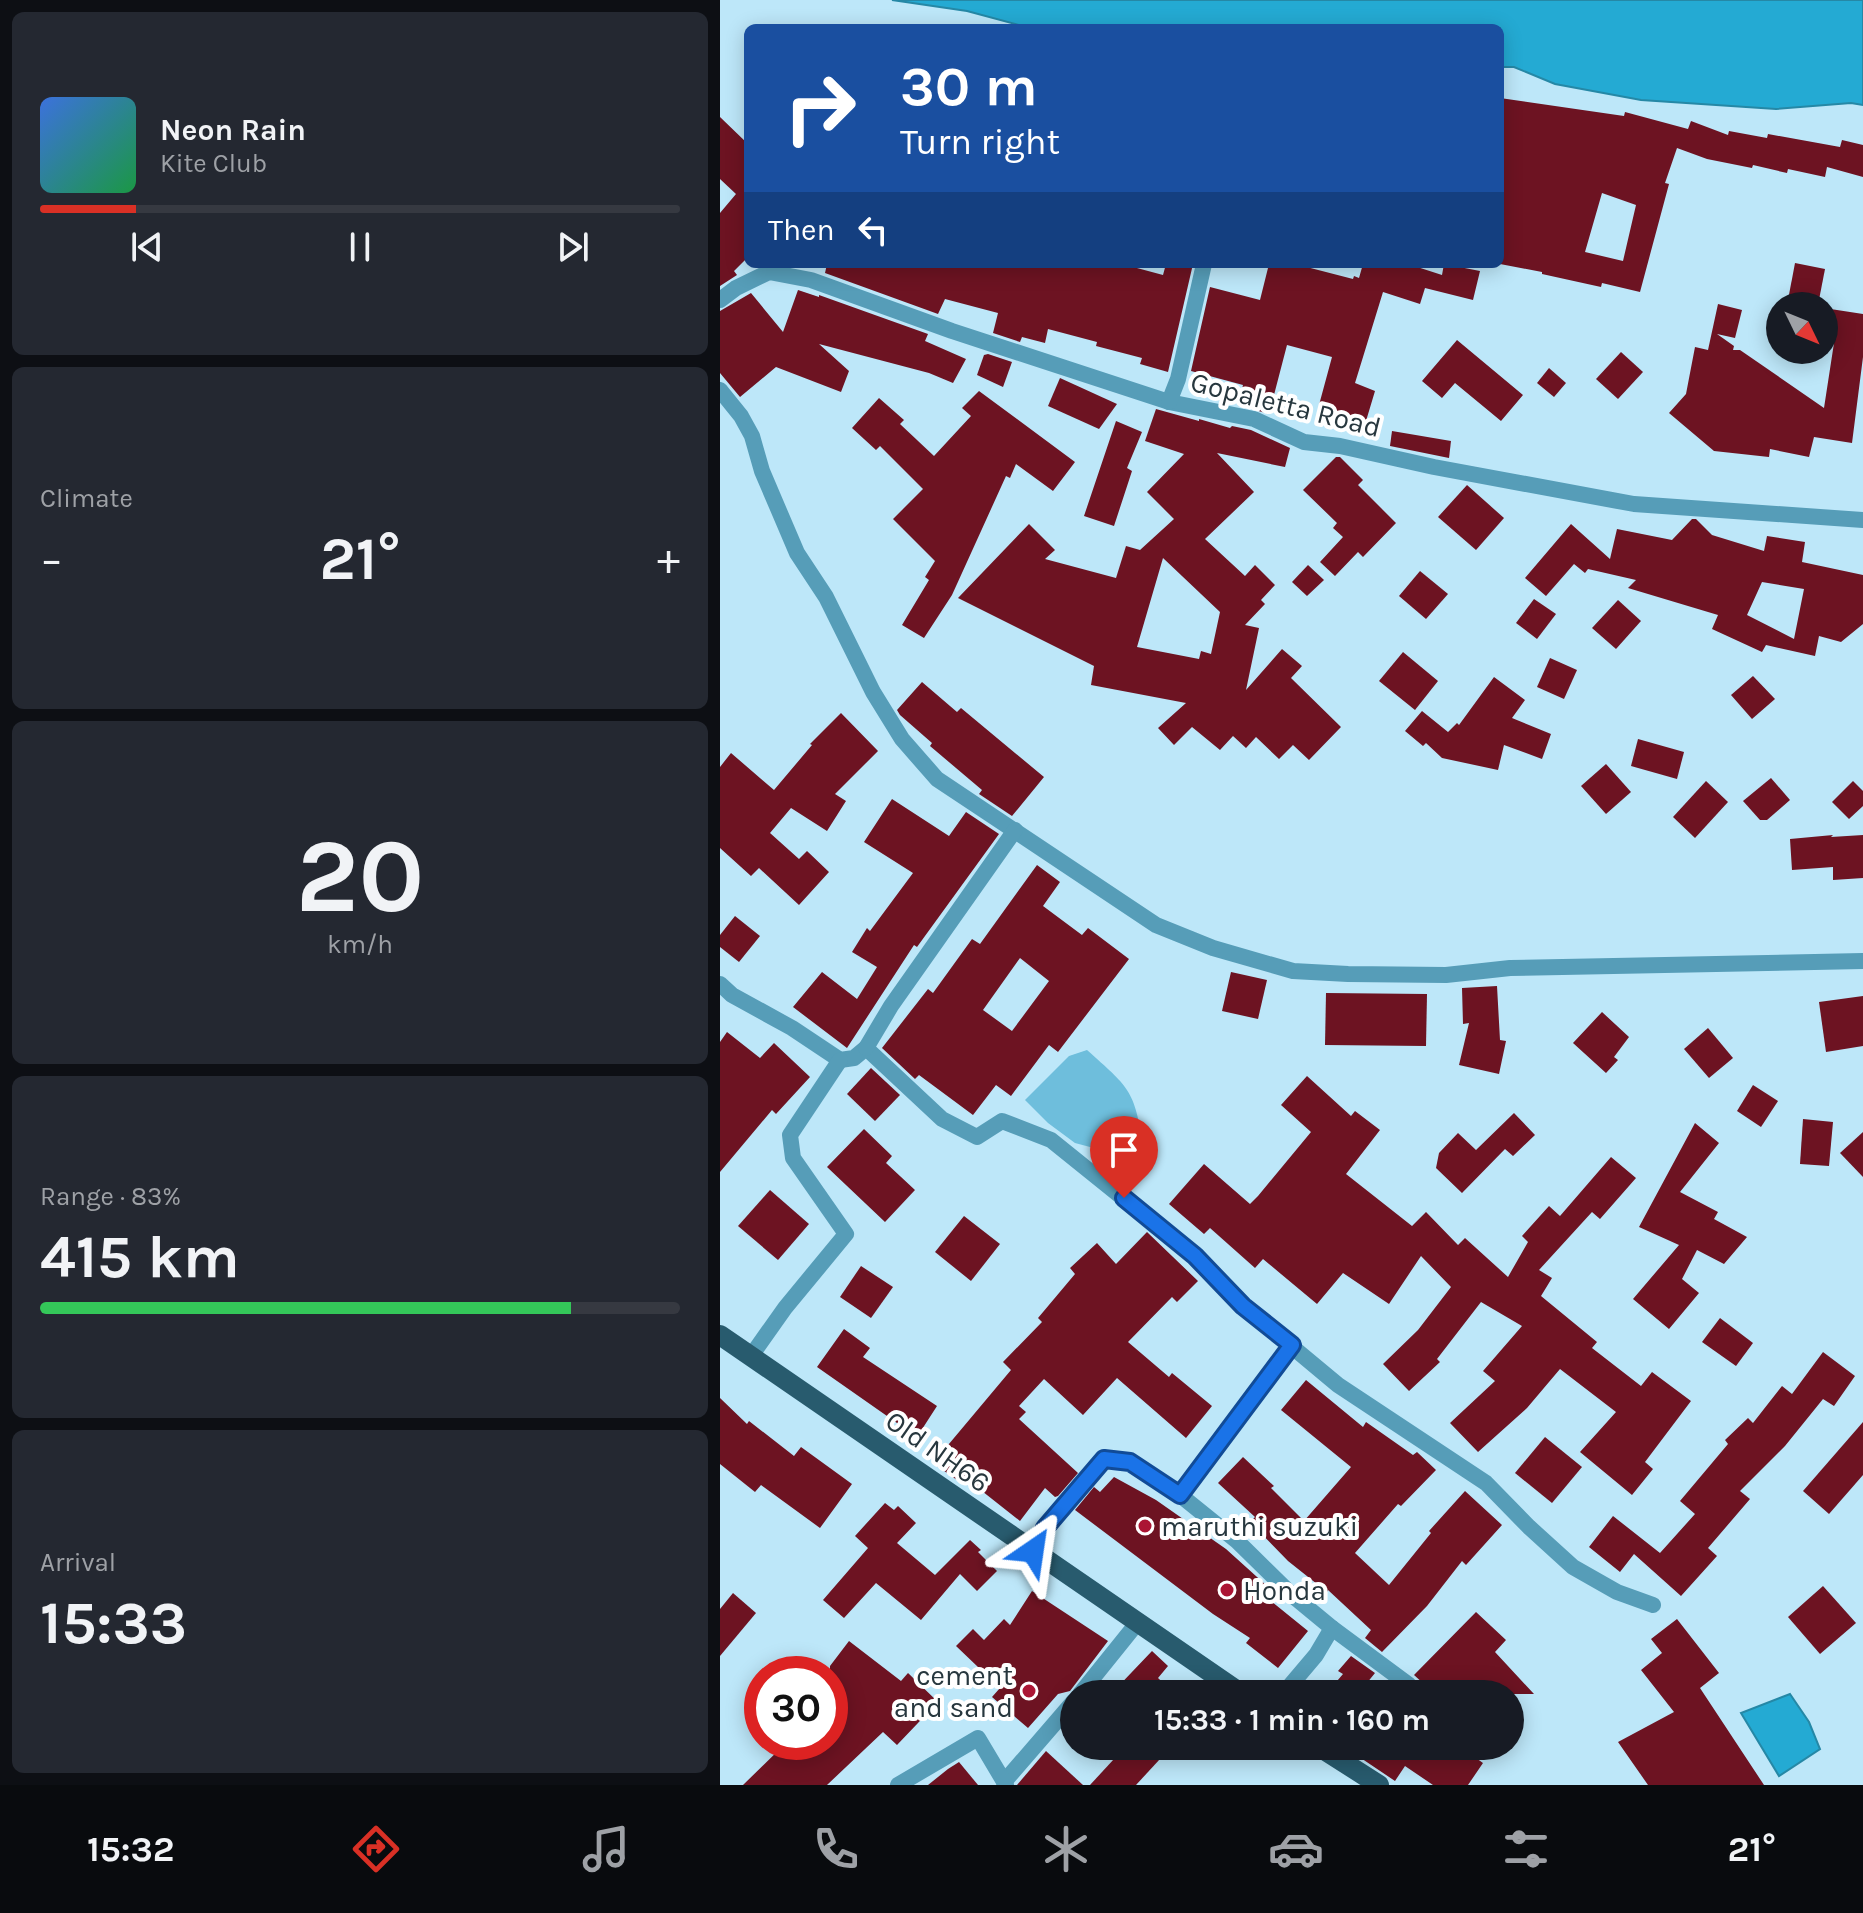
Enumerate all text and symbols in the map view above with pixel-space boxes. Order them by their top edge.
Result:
text: 30 m [900,54,1038,119]
icon: right [768,56,872,160]
text: Neon Rain [160,112,306,148]
text: Turn right [900,121,1060,163]
text: Kite Club [160,148,267,179]
icon: left [851,208,895,252]
text: Then [768,212,835,248]
icon: previous [125,225,169,269]
icon: pause [338,225,382,269]
icon: next [551,225,595,269]
north arrow [1766,292,1838,364]
map controls [1766,292,1838,364]
street label: Gopaletta Road [1187,365,1384,444]
text: Climate [40,483,133,514]
text: 21° [320,524,401,594]
text: − [40,534,63,585]
text: + [657,534,680,585]
text: 20 [296,816,424,937]
text: km/h [327,929,393,960]
pin [1090,1116,1158,1198]
icon: arrive [1102,1128,1146,1172]
text: Range · 83% [40,1181,181,1212]
text: 415 km [40,1222,240,1292]
street label: Old NH66 [879,1404,996,1499]
position arrow [991,1509,1075,1593]
place label: maruthi suzuki [1161,1510,1358,1543]
marker: maruthi suzuki [1136,1517,1154,1535]
text: Arrival [40,1547,116,1578]
place label: Honda [1243,1574,1326,1607]
marker: Honda [1218,1581,1236,1599]
text: 15:33 [40,1588,187,1658]
speed limit sign: 30 [744,1656,848,1760]
place label: cement and sand [894,1659,1013,1724]
marker: cement and sand [1020,1682,1038,1700]
text: 15:33 · 1 min · 160 m [1154,1702,1430,1738]
icon: directions [348,1821,404,1877]
icon: music [578,1821,634,1877]
icon: phone [808,1821,864,1877]
icon: climate [1038,1821,1094,1877]
icon: car [1268,1821,1324,1877]
icon: filters [1498,1821,1554,1877]
text: 15:32 [87,1828,175,1870]
text: 21° [1727,1828,1776,1870]

